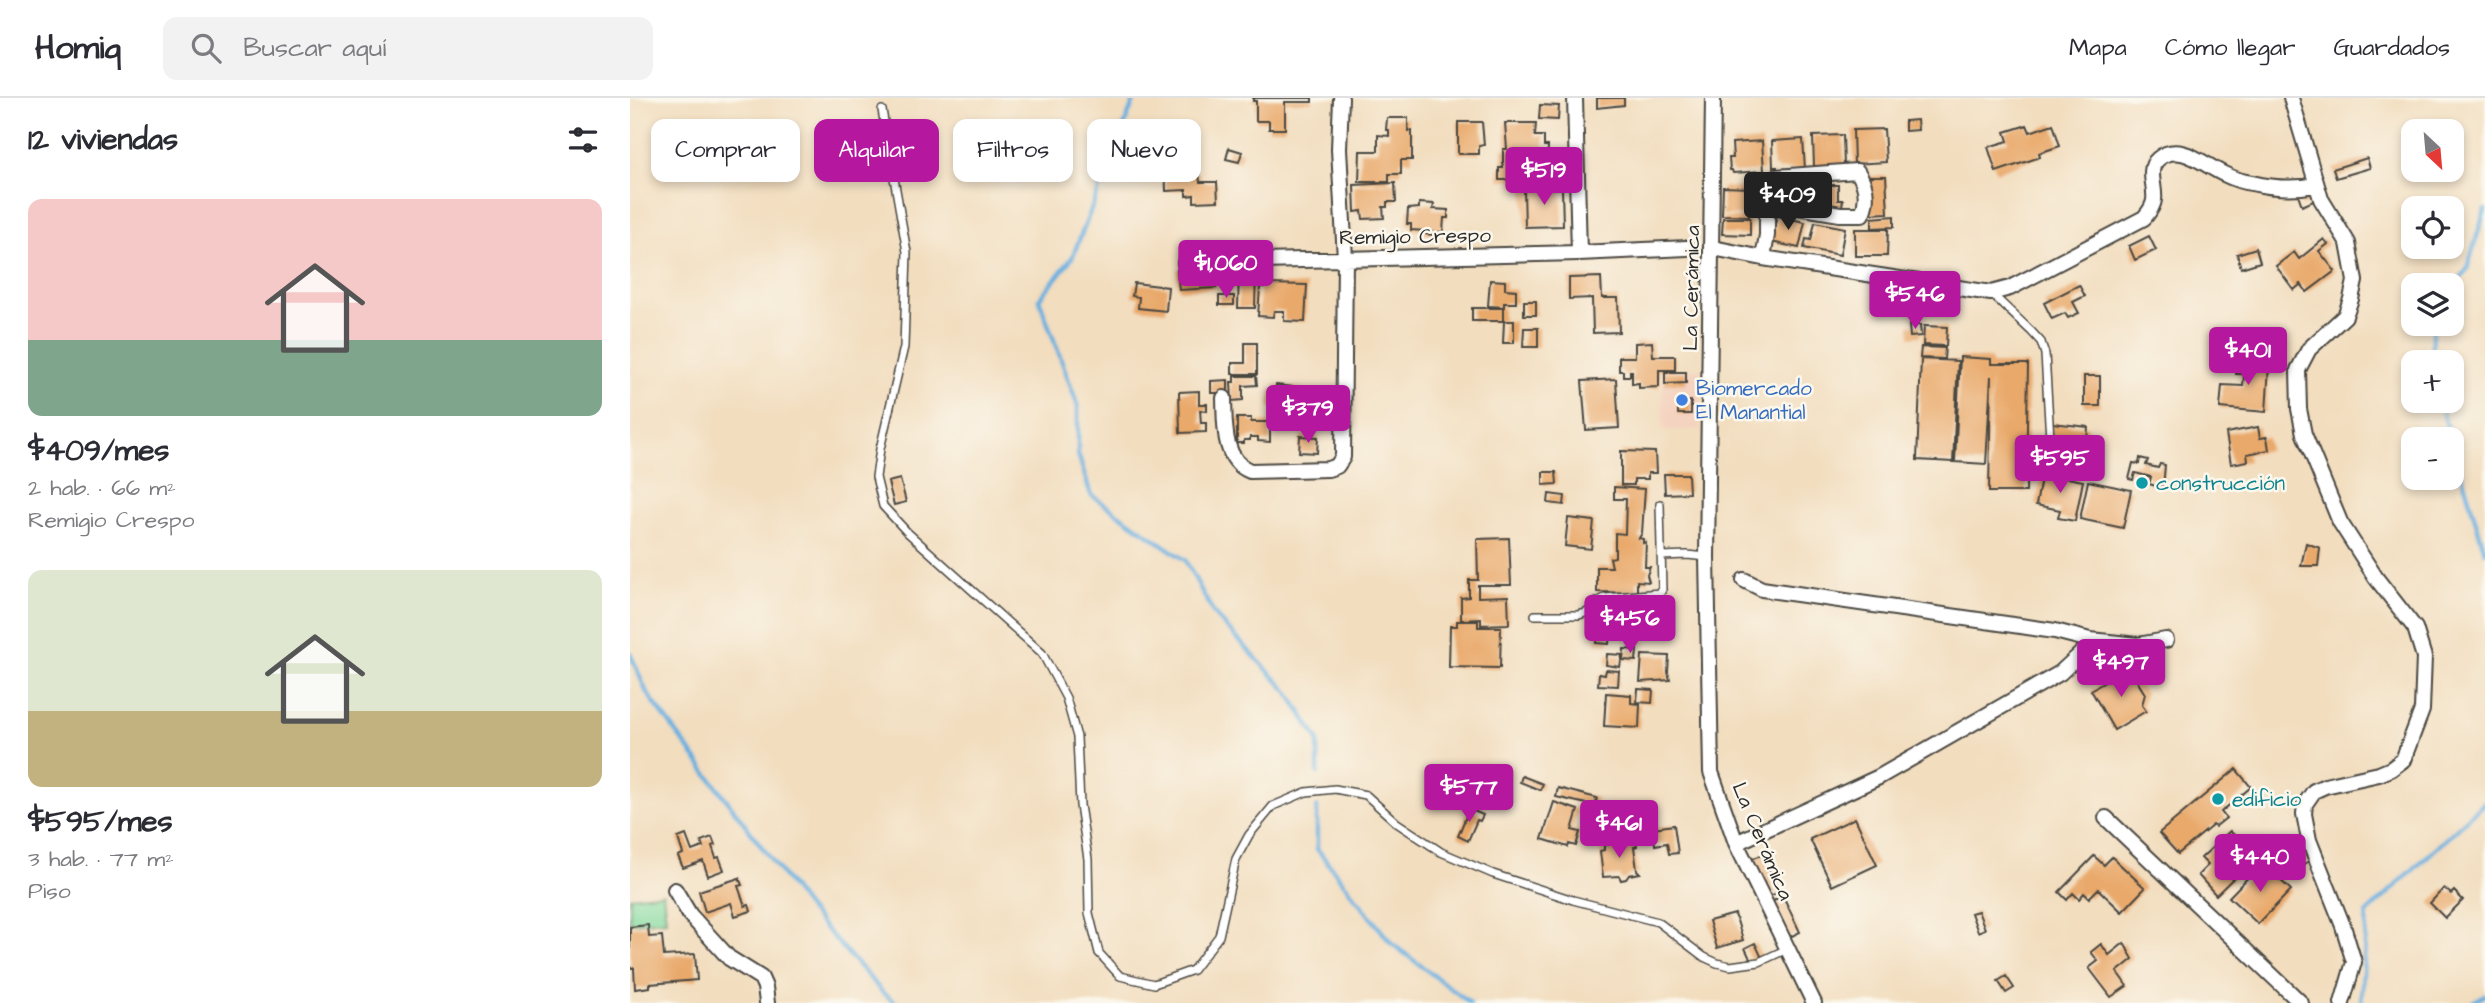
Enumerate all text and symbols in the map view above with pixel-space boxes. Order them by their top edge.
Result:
search box [163,17,653,80]
text: Homiq [35,25,121,71]
icon: search [187,29,225,67]
text: Buscar aquí [243,30,386,66]
text: Mapa [2069,31,2127,65]
text: Cómo llegar [2165,31,2295,65]
text: Guardados [2333,31,2450,65]
text: 12 viviendas [28,119,178,161]
chip: Comprar [651,119,800,182]
chip: Alquilar [814,119,939,182]
chip: Filtros [953,119,1073,182]
chip: Nuevo [1087,119,1201,182]
north arrow [2401,119,2464,182]
map controls [2401,119,2464,490]
icon: filters [564,121,602,159]
pin: $519 [1503,148,1585,207]
text: $519 [1521,154,1567,186]
pin: $409 [1747,172,1829,232]
text: $409 [1760,179,1816,211]
button: locate [2401,196,2464,259]
street label: Remigio Crespo [1339,221,1491,254]
street label: La Cerámica [1676,225,1707,351]
pin: $1,060 [1169,240,1283,300]
icon: home [252,245,378,371]
text: $1,060 [1194,247,1258,279]
pin: $546 [1874,272,1956,331]
button: layers [2401,273,2464,336]
text: $546 [1885,278,1945,310]
pin: $401 [2207,328,2289,387]
text: $401 [2225,334,2271,366]
button: + [2401,350,2464,413]
place label: Biomercado El Manantial [1696,374,1812,427]
pin: $379 [1267,386,1349,445]
text: $379 [1282,392,1334,424]
marker: Biomercado El Manantial [1674,392,1690,408]
button: − [2401,427,2464,490]
text: $409/mes [28,430,169,472]
pin: $595 [2019,436,2101,495]
text: $595 [2031,442,2089,474]
place label: construcción [2156,469,2285,498]
text: 2 hab. · 66 m² [28,472,176,504]
marker: construcción [2134,475,2150,491]
text: Remigio Crespo [28,504,194,536]
pin: $456 [1589,596,1671,655]
text: $456 [1600,602,1660,634]
icon: home [252,616,378,742]
pin: $497 [2080,640,2162,699]
text: $497 [2093,646,2149,678]
pin: $577 [1428,764,1510,824]
text: $577 [1440,771,1498,803]
street label: La Cerámica [1725,778,1801,905]
place label: edificio [2232,785,2301,814]
marker: edificio [2210,791,2226,807]
pin: $461 [1578,800,1660,860]
text: $595/mes [28,801,173,843]
text: $461 [1596,807,1642,839]
pin: $440 [2219,834,2301,894]
text: $440 [2231,841,2289,873]
text: 3 hab. · 77 m² [28,843,174,875]
text: Piso [28,875,71,907]

